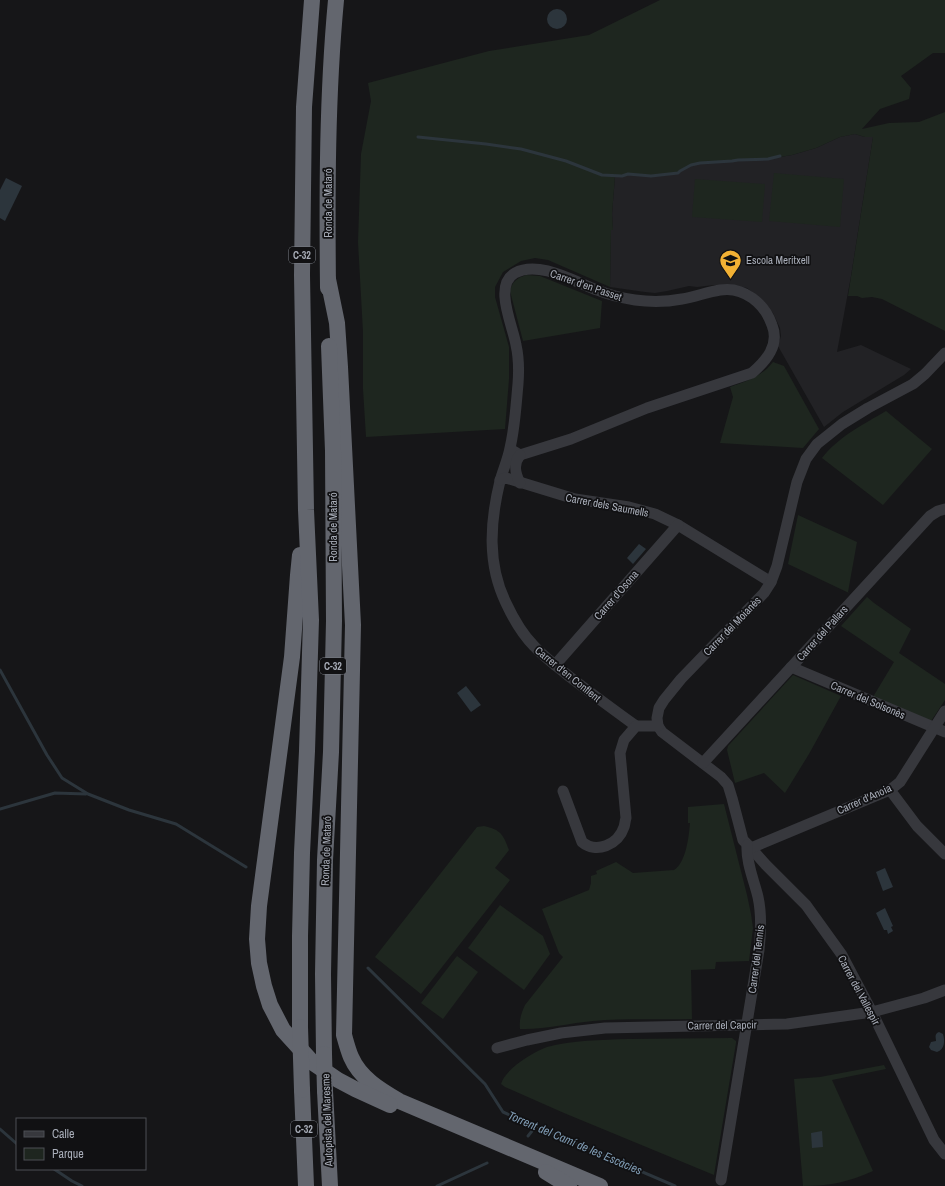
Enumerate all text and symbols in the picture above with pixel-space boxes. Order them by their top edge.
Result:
street label: Ronda de Mataró [321,168,335,238]
road number: C-32 [289,247,315,263]
school or university icon: Escola Meritxell [717,247,743,280]
place label: Escola Meritxell [746,253,810,267]
street label: Carrer d'en Passet [548,266,624,304]
street label: Carrer dels Saumells [564,490,650,520]
street label: Ronda de Mataró [326,492,340,562]
street label: Carrer d'Osona [591,567,641,623]
street label: Carrer del Moianès [700,593,764,659]
street label: Carrer del Pallars [793,602,851,664]
street label: Carrer d'en Conflent [532,643,604,705]
road number: C-32 [320,658,346,674]
street label: Carrer del Solsonès [829,678,908,722]
street label: Carrer d'Anoia [834,781,894,817]
street label: Ronda de Mataró [318,816,334,886]
street label: Carrer del Tennis [745,923,767,994]
street label: Carrer del Vallespir [835,953,883,1027]
street label: Carrer del Capcir [687,1017,757,1033]
street label: Autopista del Maresme [318,1073,336,1168]
water label: Torrent del Camí de les Escàcies [506,1107,645,1179]
legend [16,1118,146,1170]
road number: C-32 [291,1121,317,1137]
text: Calle [52,1126,74,1142]
text: Parque [52,1146,84,1162]

